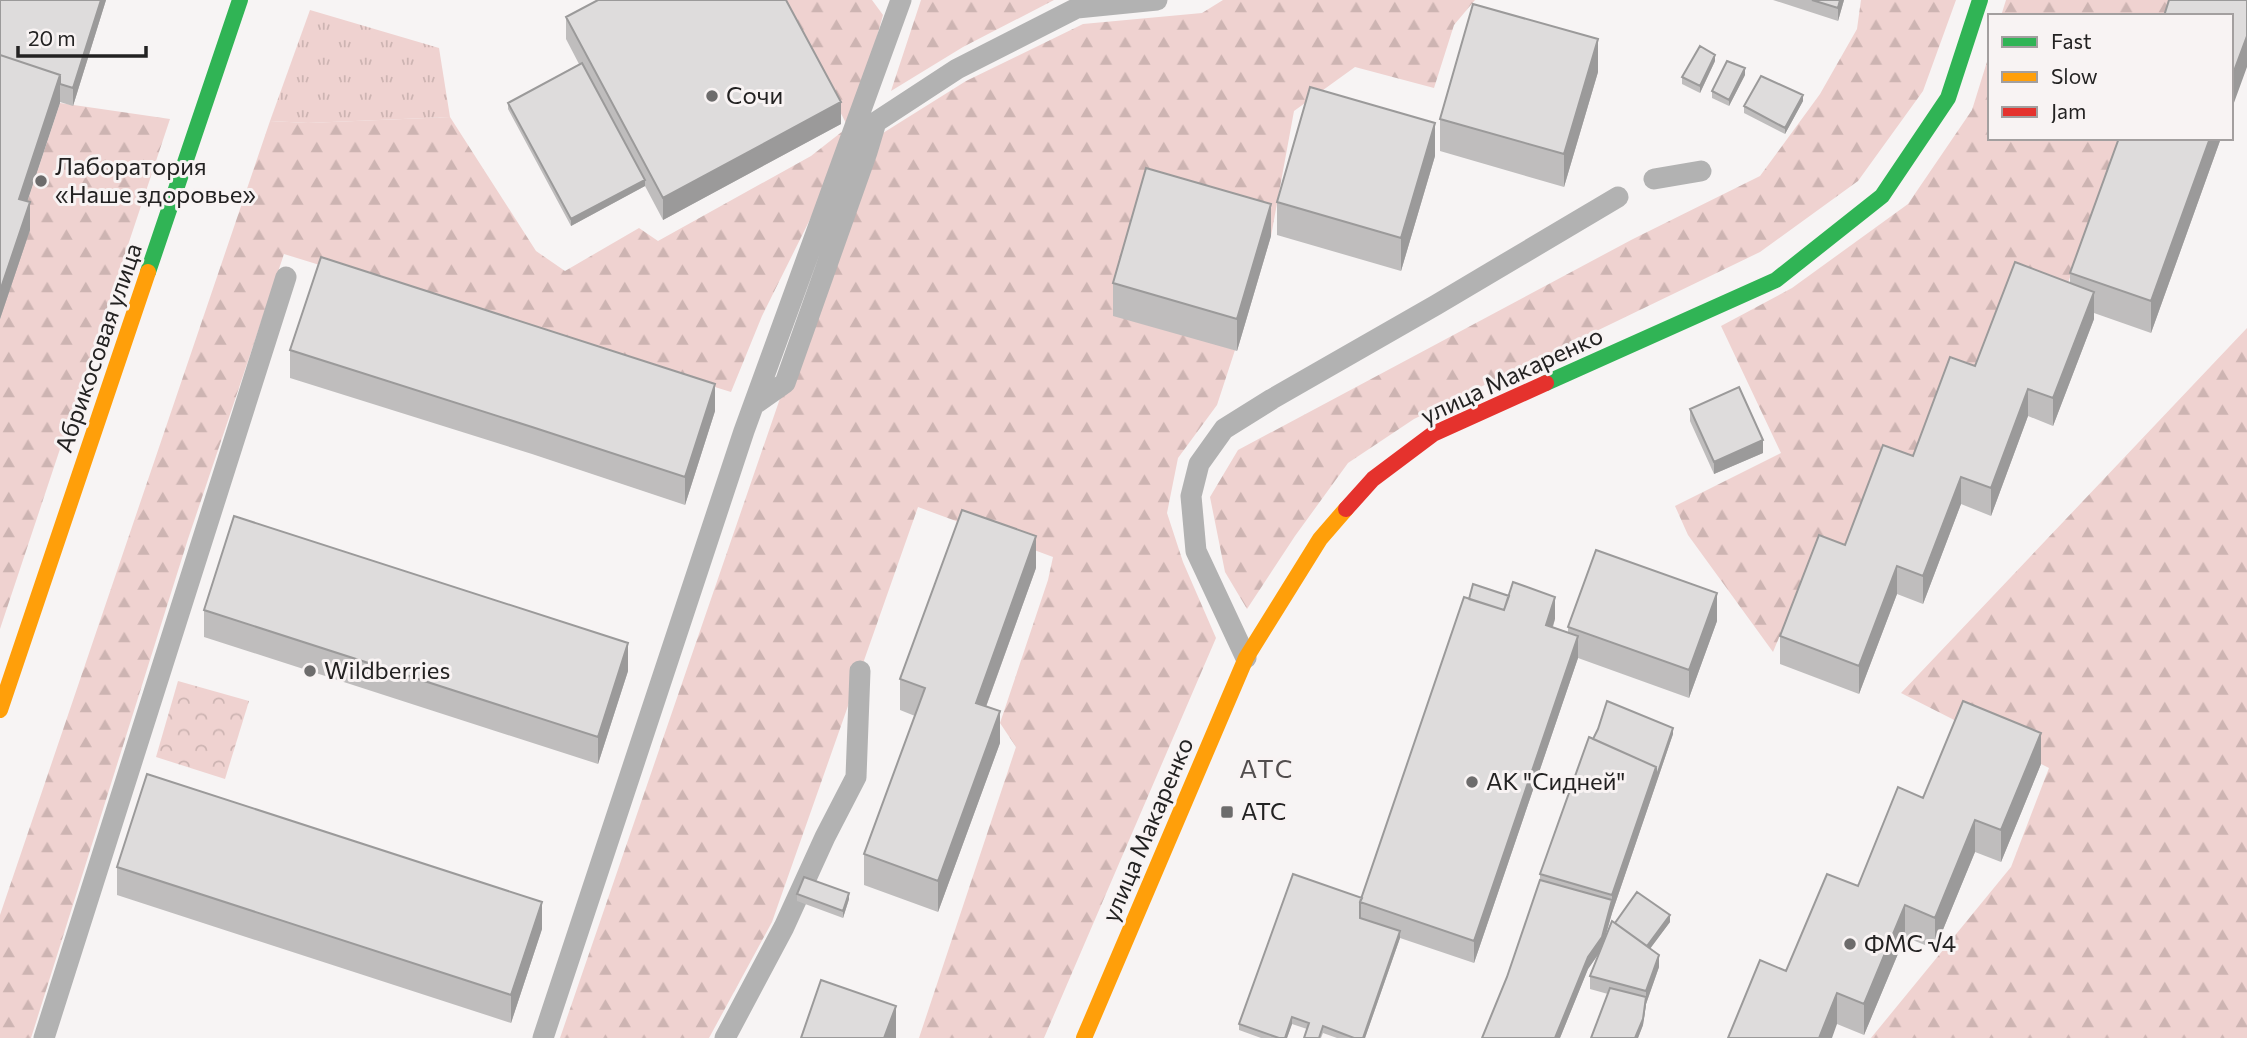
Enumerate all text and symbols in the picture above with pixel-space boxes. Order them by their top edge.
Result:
scale bar [18,14,145,58]
legend [1988,14,2233,140]
text: 20 m [28,25,76,50]
text: Fast [2051,28,2092,53]
text: Slow [2051,63,2098,88]
place label: Сочи [726,80,783,109]
marker: Сочи [704,88,720,104]
text: Jam [2051,98,2086,123]
place label: Лаборатория «Наше здоровье» [55,151,256,208]
marker: Лаборатория «Наше здоровье» [33,173,49,189]
street label: Абрикосовая улица [48,239,147,456]
street label: улица Макаренко [1416,320,1607,430]
place label: Wildberries [324,655,450,684]
marker: Wildberries [302,663,318,679]
street label: улица Макаренко [1095,733,1199,926]
district label: АТС [1239,752,1295,783]
place label: АК "Сидней" [1486,766,1625,795]
marker: АК "Сидней" [1464,774,1480,790]
place label: АТС [1241,796,1287,825]
marker: АТС [1219,804,1235,820]
place label: ФМС √4 [1864,928,1956,957]
marker: ФМС √4 [1842,936,1858,952]

